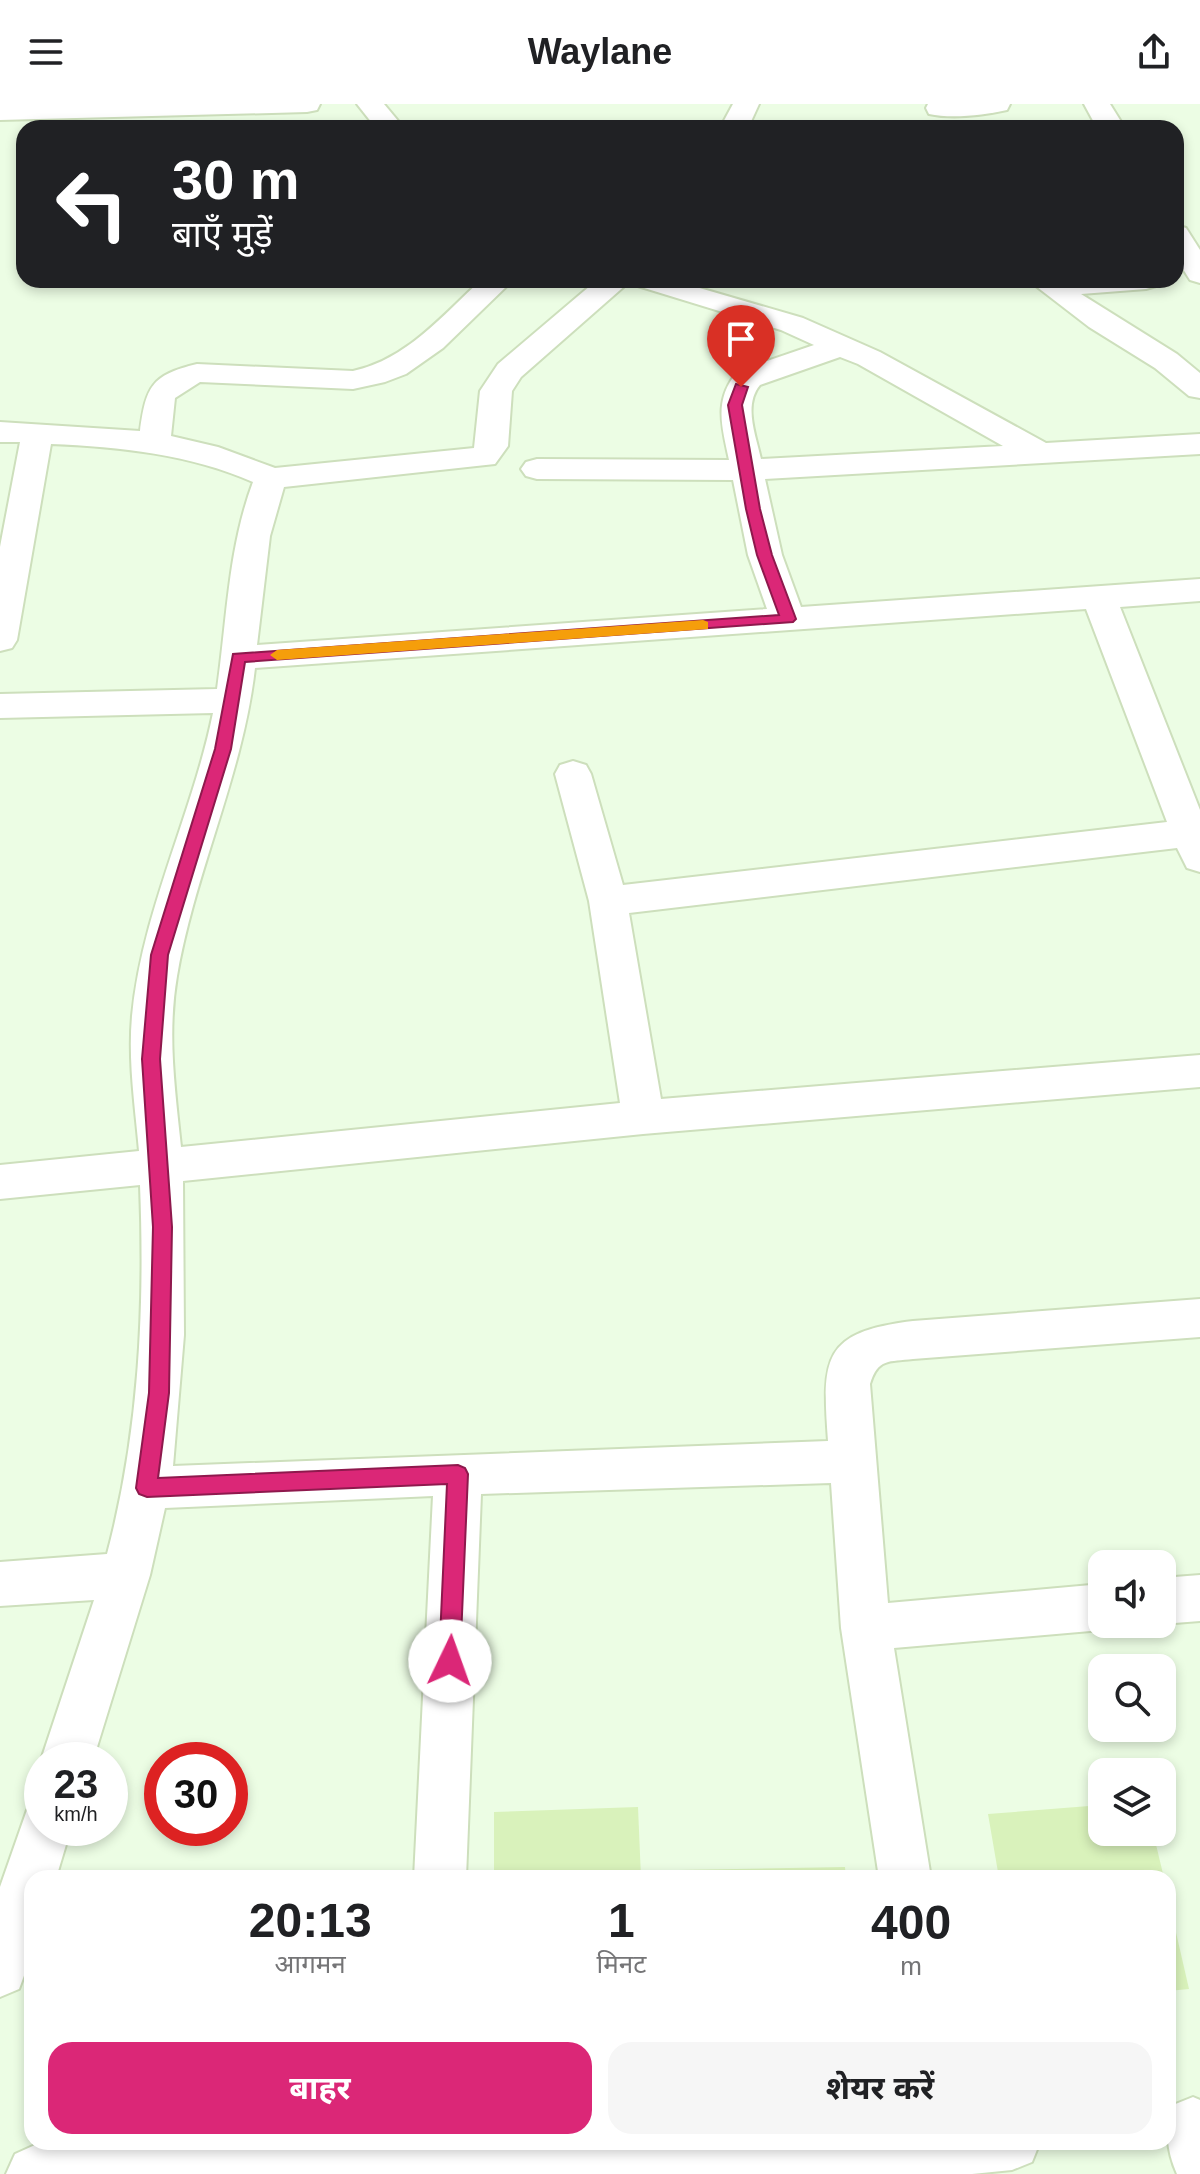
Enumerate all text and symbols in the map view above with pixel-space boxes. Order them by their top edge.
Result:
icon: menu [24,30,68,74]
icon: share [1132,30,1176,74]
text: Waylane [528,31,672,72]
text: 30 m [172,148,300,211]
icon: left [40,152,144,256]
text: बाएँ मुड़ें [172,214,273,255]
pin [707,305,775,387]
icon: arrive [719,317,763,361]
map controls [1088,1550,1176,1846]
button: sound [1088,1550,1176,1638]
position arrow [408,1619,492,1703]
button: search [1088,1654,1176,1742]
speed limit sign: 30 [144,1742,248,1846]
button: layers [1088,1758,1176,1846]
text: 23 [54,1762,98,1806]
text: km/h [54,1803,98,1825]
text: 20:13 [249,1894,372,1947]
text: 1 [608,1894,635,1947]
text: 400 [871,1896,951,1949]
text: आगमन [275,1949,346,1979]
text: मिनट [596,1949,646,1979]
text: m [900,1951,922,1981]
button: बाहर [48,2042,592,2134]
button: शेयर करें [608,2042,1152,2134]

